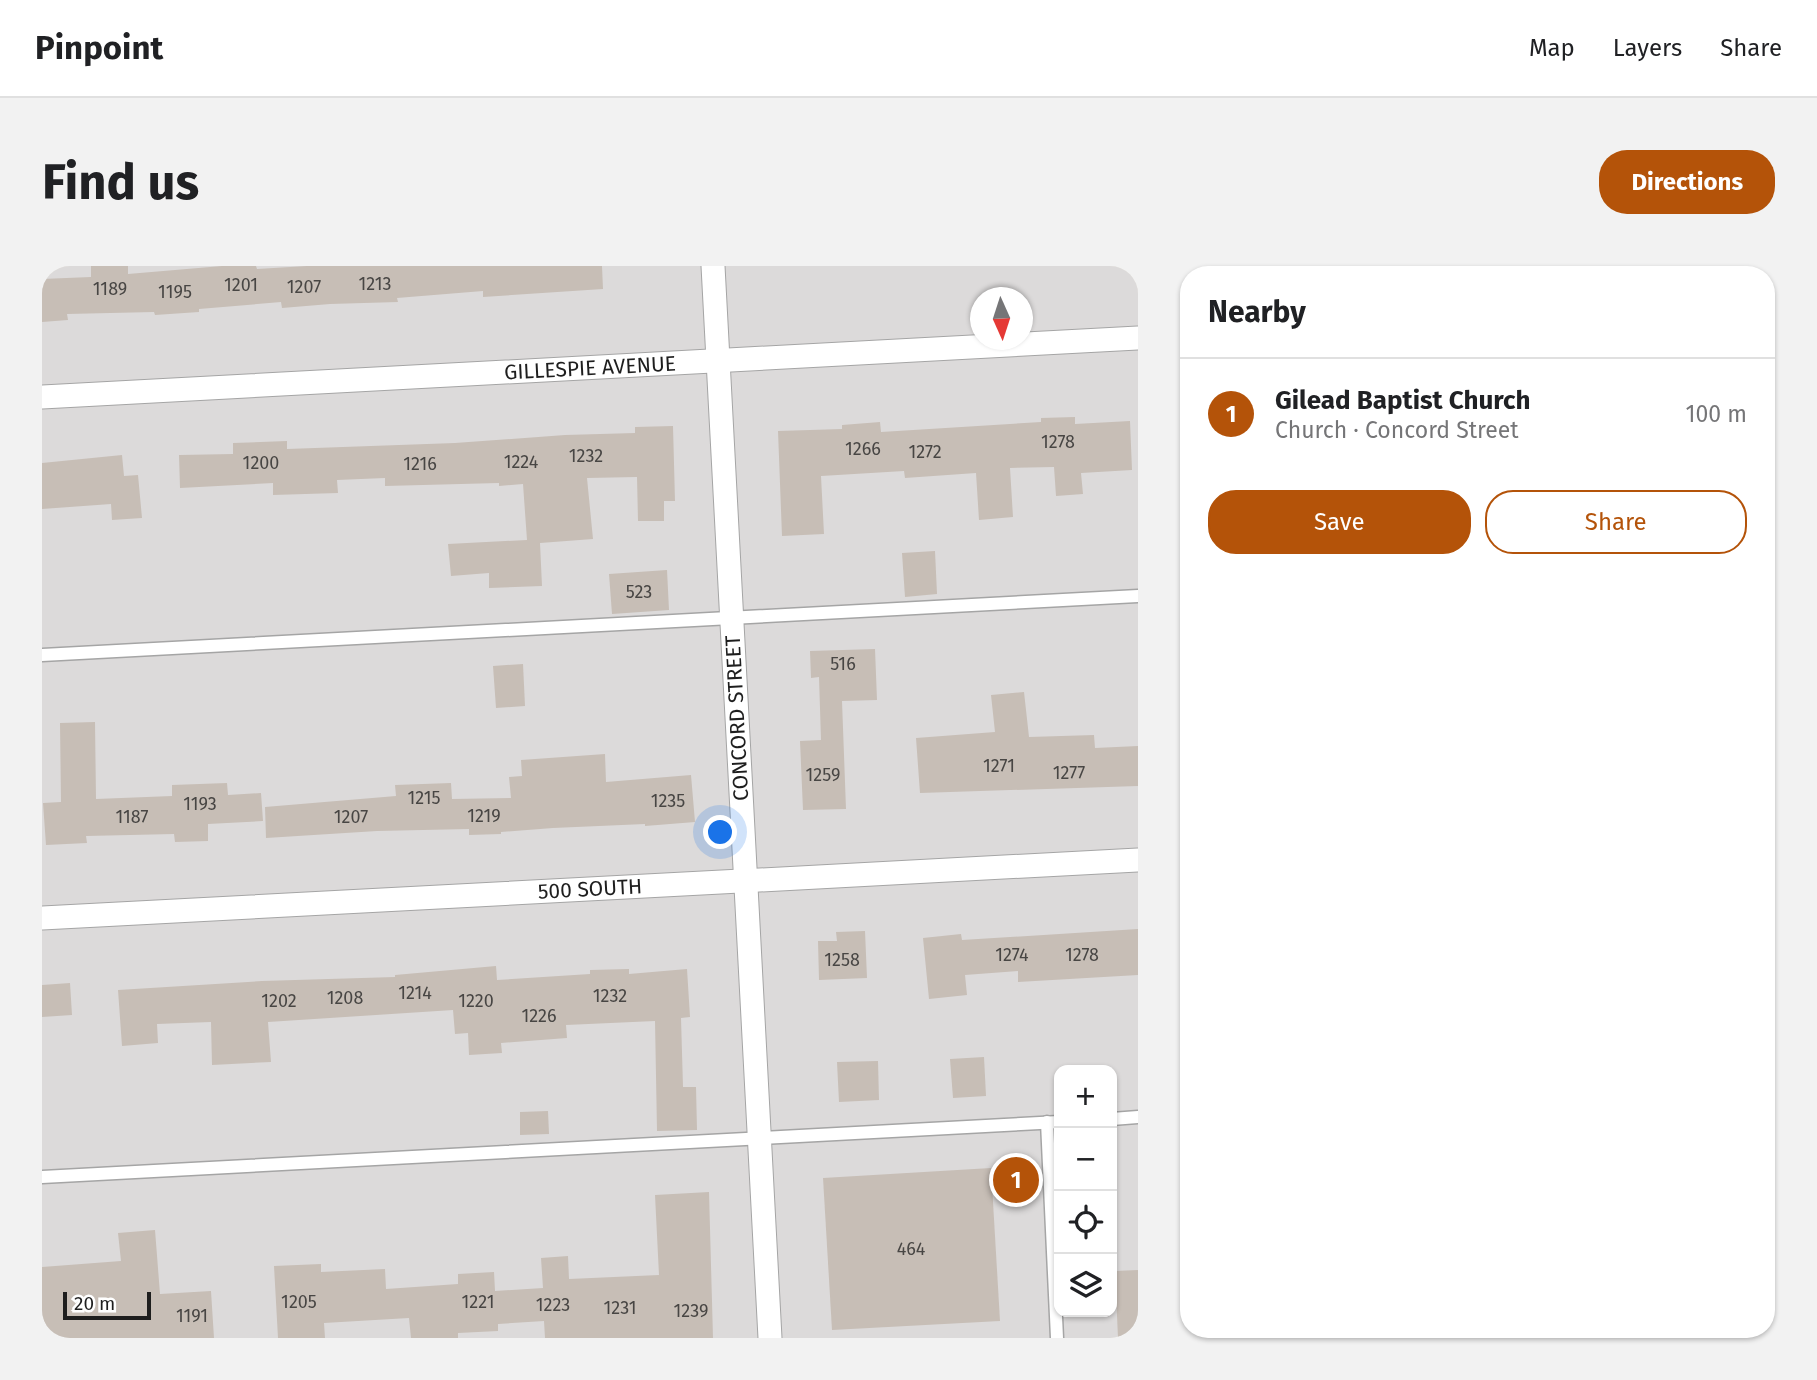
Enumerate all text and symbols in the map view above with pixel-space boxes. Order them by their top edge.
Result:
text: Pinpoint [35,28,163,68]
text: Map [1529,34,1575,62]
text: Layers [1613,34,1682,62]
text: Share [1720,34,1782,62]
button: Directions [1599,150,1775,214]
text: Find us [42,153,199,212]
house number: 1213 [358,273,392,295]
house number: 1201 [224,274,258,296]
house number: 1207 [287,276,321,298]
house number: 1189 [93,278,127,300]
house number: 1195 [158,281,192,303]
north arrow [970,287,1033,350]
text: Nearby [1208,294,1306,330]
street label: GILLESPIE AVENUE [503,351,677,385]
text: Gilead Baptist Church [1275,385,1530,416]
text: 1 [1226,400,1236,428]
text: 100 m [1686,400,1747,428]
text: Church · Concord Street [1275,416,1519,444]
house number: 1278 [1041,431,1075,453]
house number: 1266 [845,438,881,460]
house number: 1272 [908,441,942,463]
house number: 1232 [569,445,603,467]
house number: 1224 [504,451,539,473]
house number: 1200 [243,452,279,474]
house number: 1216 [403,453,437,475]
button: Save [1208,490,1471,554]
button: Share [1485,490,1747,554]
house number: 523 [626,581,652,603]
street label: CONCORD STREET [720,634,754,801]
house number: 516 [830,653,856,675]
house number: 1271 [983,755,1015,777]
house number: 1277 [1053,762,1085,784]
house number: 1259 [806,764,840,786]
house number: 1215 [407,787,441,809]
house number: 1235 [651,790,685,812]
house number: 1193 [183,793,217,815]
house number: 1219 [467,805,501,827]
house number: 1187 [116,806,148,828]
house number: 1207 [334,806,368,828]
your location [703,815,737,849]
street label: 500 SOUTH [537,873,643,905]
house number: 1274 [995,944,1029,966]
house number: 1278 [1065,944,1099,966]
house number: 1258 [824,949,860,971]
house number: 1214 [398,982,432,1004]
house number: 1232 [593,985,627,1007]
house number: 1208 [327,987,363,1009]
house number: 1202 [261,990,297,1012]
house number: 1220 [458,990,494,1012]
house number: 1226 [521,1005,557,1027]
map controls [1054,1065,1117,1317]
button: + [1054,1065,1117,1128]
button: − [1054,1128,1117,1191]
pin: 1 [993,1154,1039,1206]
button: locate [1054,1191,1117,1254]
house number: 464 [897,1238,926,1260]
button: layers [1054,1254,1117,1317]
scale bar [63,1289,150,1321]
house number: 1205 [281,1291,317,1313]
house number: 1221 [462,1291,494,1313]
text: 20 m [74,1292,115,1315]
house number: 1223 [536,1294,570,1316]
house number: 1231 [604,1297,636,1319]
house number: 1239 [674,1300,708,1322]
house number: 1191 [176,1305,208,1327]

